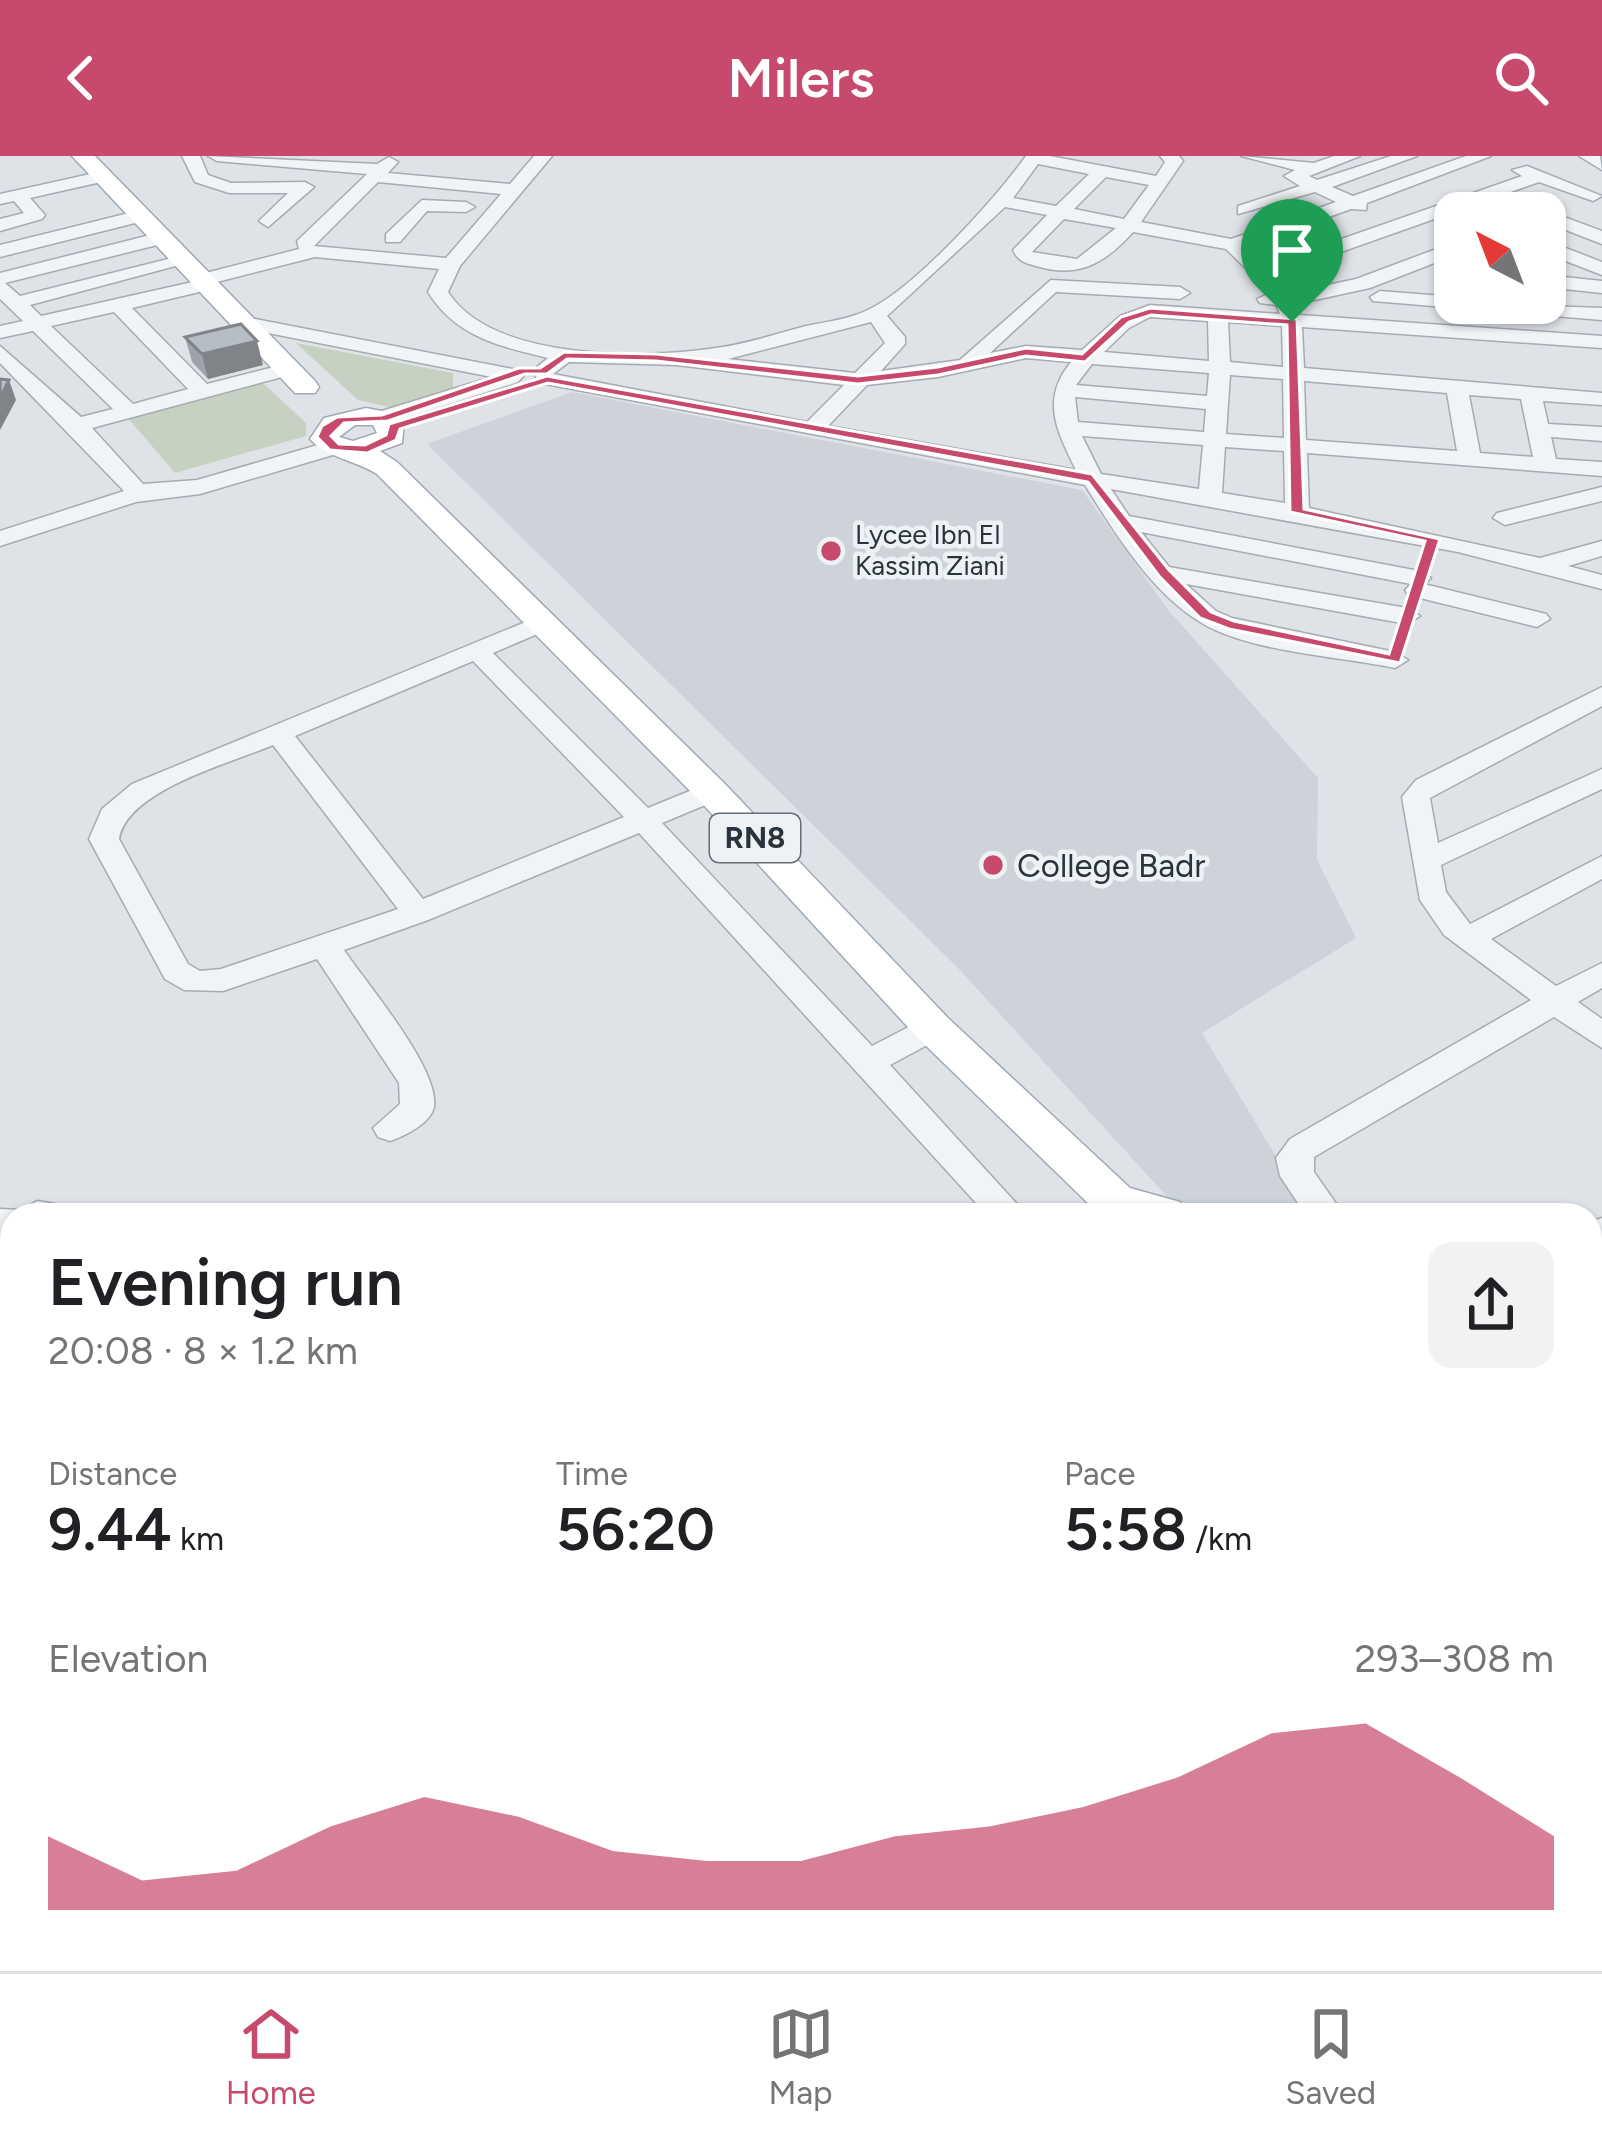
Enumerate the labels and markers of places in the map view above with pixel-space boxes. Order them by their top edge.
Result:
pin [1241,199,1343,322]
place label: Lycee Ibn El Kassim Ziani [855,518,1005,582]
marker: Lycee Ibn El Kassim Ziani [818,538,844,564]
place label: College Badr [1017,846,1206,885]
marker: College Badr [980,852,1006,878]

